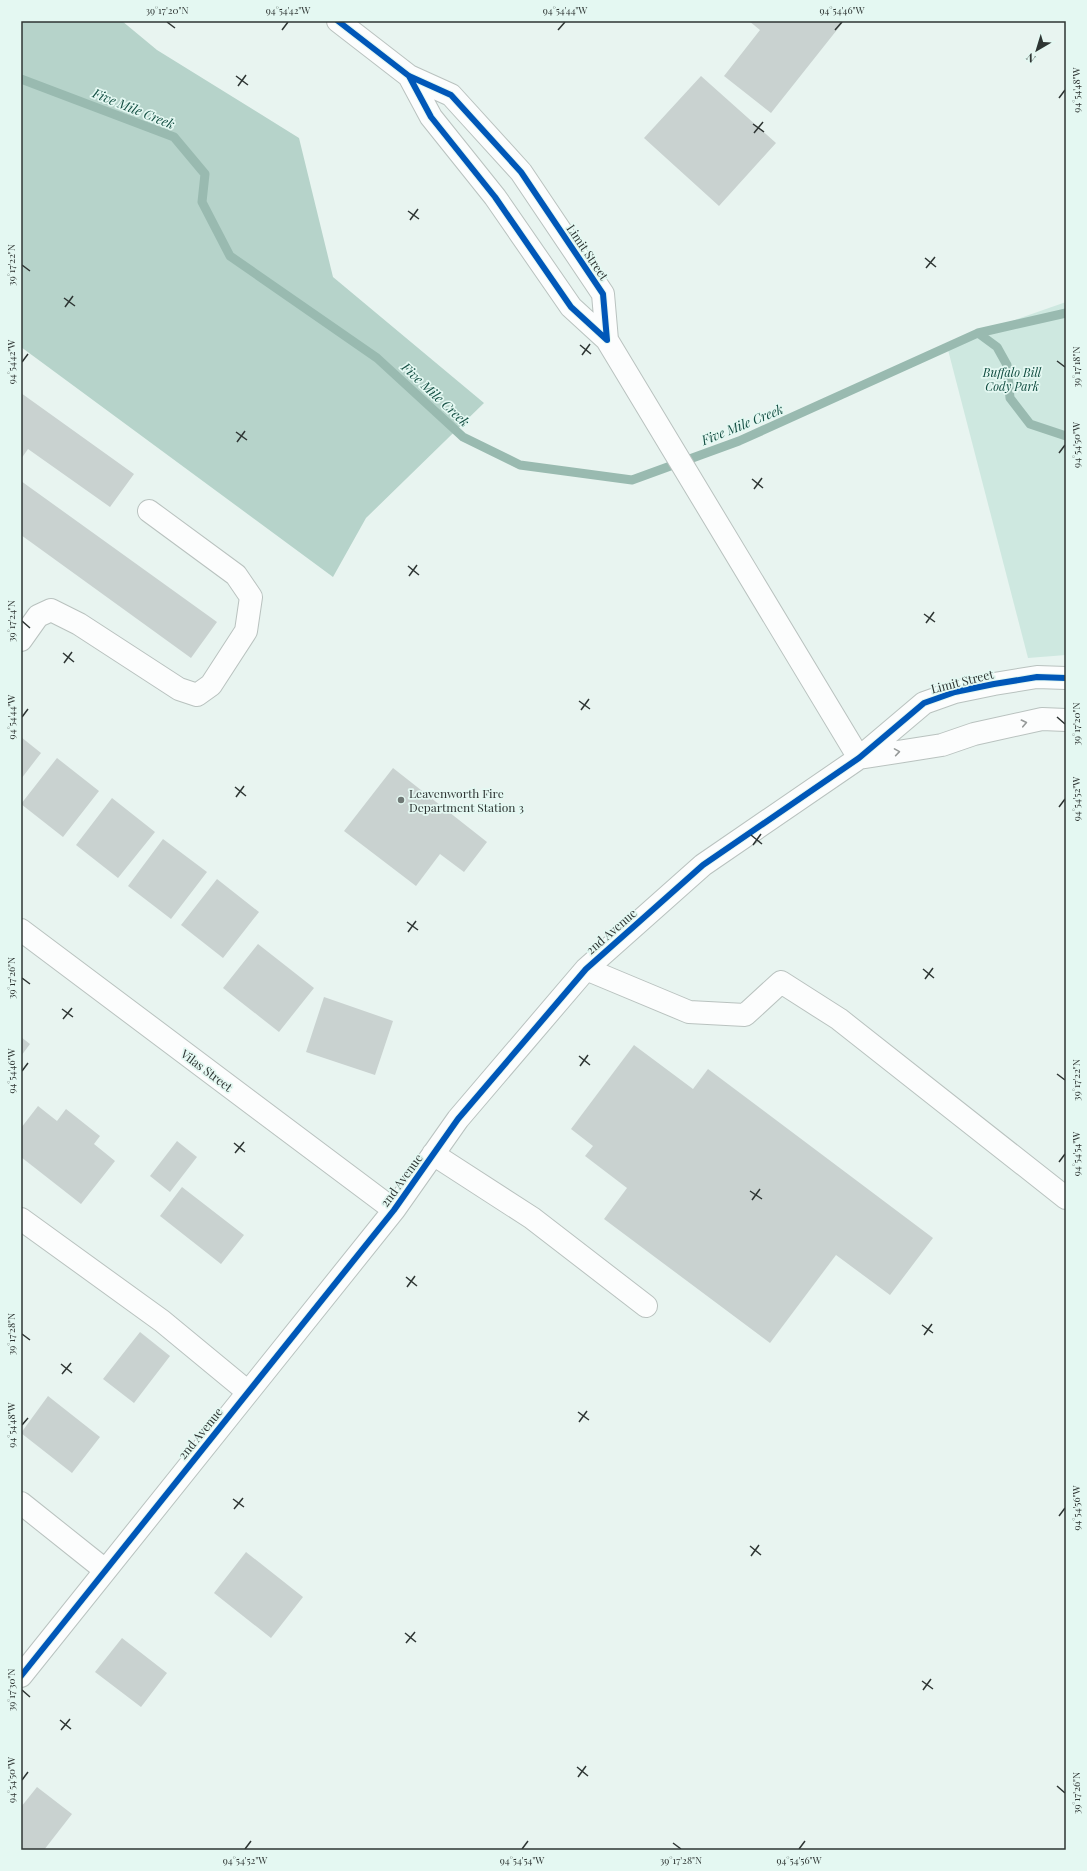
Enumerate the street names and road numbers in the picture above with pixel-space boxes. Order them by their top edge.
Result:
street label: Limit Street [563,221,613,284]
street label: Limit Street [929,665,996,697]
street label: 2nd Avenue [582,905,640,957]
street label: Vilas Street [177,1045,237,1095]
street label: 2nd Avenue [376,1150,426,1210]
street label: 2nd Avenue [174,1404,226,1462]

